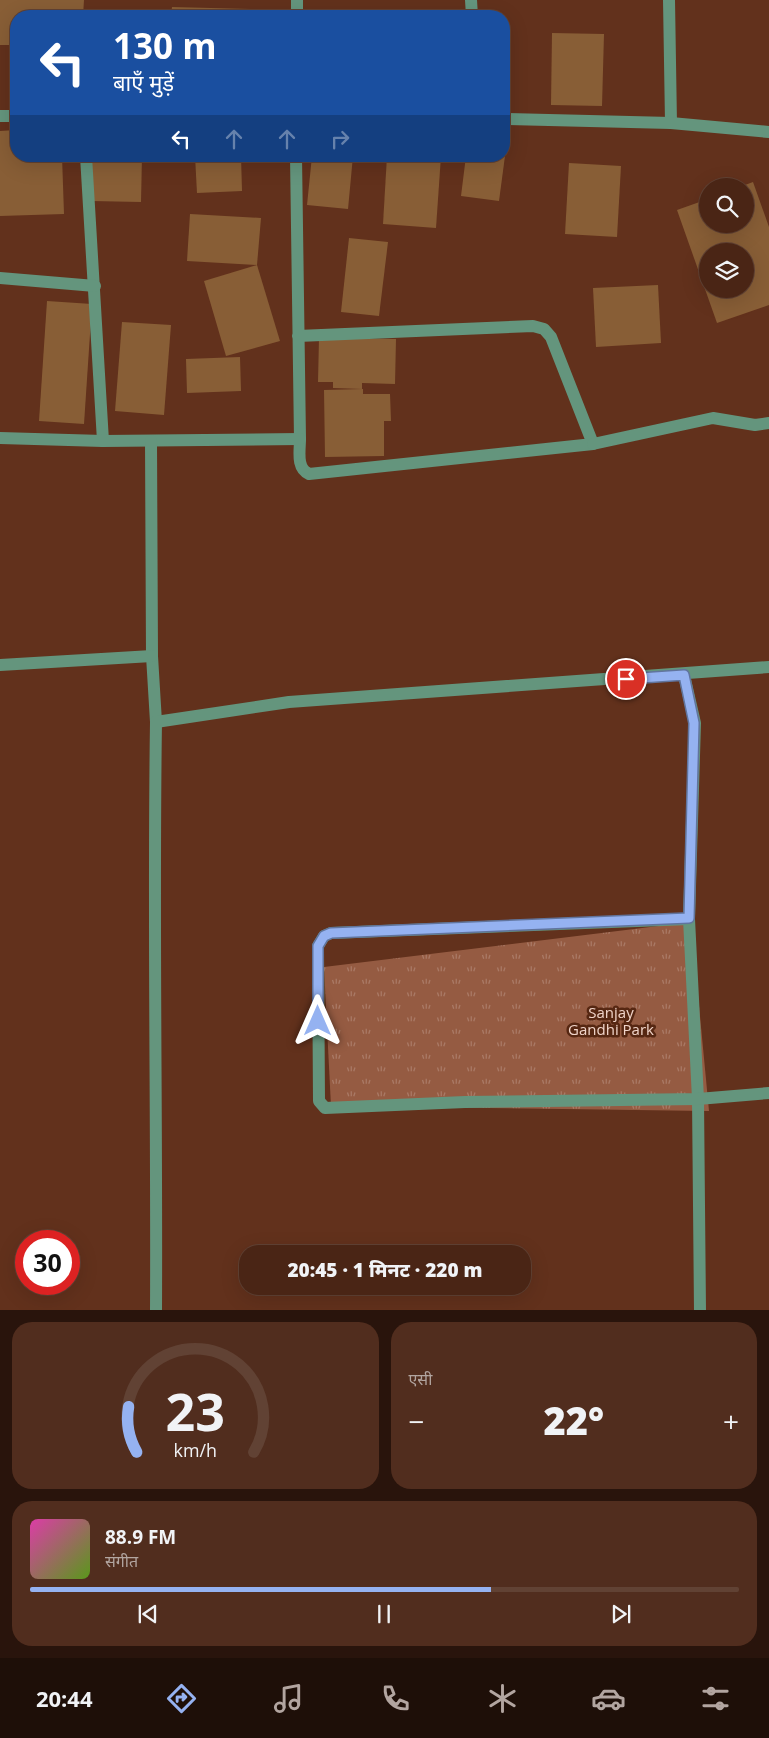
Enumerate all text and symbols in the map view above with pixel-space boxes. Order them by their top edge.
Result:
text: 130 m [113,22,217,69]
icon: left [30,30,95,95]
text: बाएँ मुड़ें [113,67,174,97]
icon: left [167,125,195,153]
icon: ahead [220,125,248,153]
icon: ahead [273,125,301,153]
icon: right [326,125,354,153]
map controls [699,178,754,298]
button: search [699,178,754,233]
button: layers [699,243,754,298]
pin [605,658,647,700]
icon: arrive [612,665,640,693]
position arrow [291,994,343,1046]
park label: Sanjay Gandhi Park [568,1002,654,1039]
speed limit sign: 30 [15,1230,80,1295]
text: 20:45 · 1 मिनट · 220 m [287,1257,483,1283]
text: एसी [409,1368,432,1390]
text: 23 [166,1375,225,1446]
text: 22° [543,1394,604,1446]
text: − [409,1402,425,1440]
text: + [723,1402,739,1440]
text: km/h [174,1438,217,1462]
text: 88.9 FM [105,1524,176,1550]
text: संगीत [105,1550,138,1572]
icon: previous [134,1600,162,1628]
icon: pause [370,1600,398,1628]
icon: next [607,1600,635,1628]
icon: directions [164,1681,199,1716]
icon: music [271,1681,306,1716]
icon: phone [378,1681,413,1716]
icon: climate [485,1681,520,1716]
icon: car [591,1681,626,1716]
icon: filters [698,1681,733,1716]
text: 20:44 [36,1683,92,1713]

